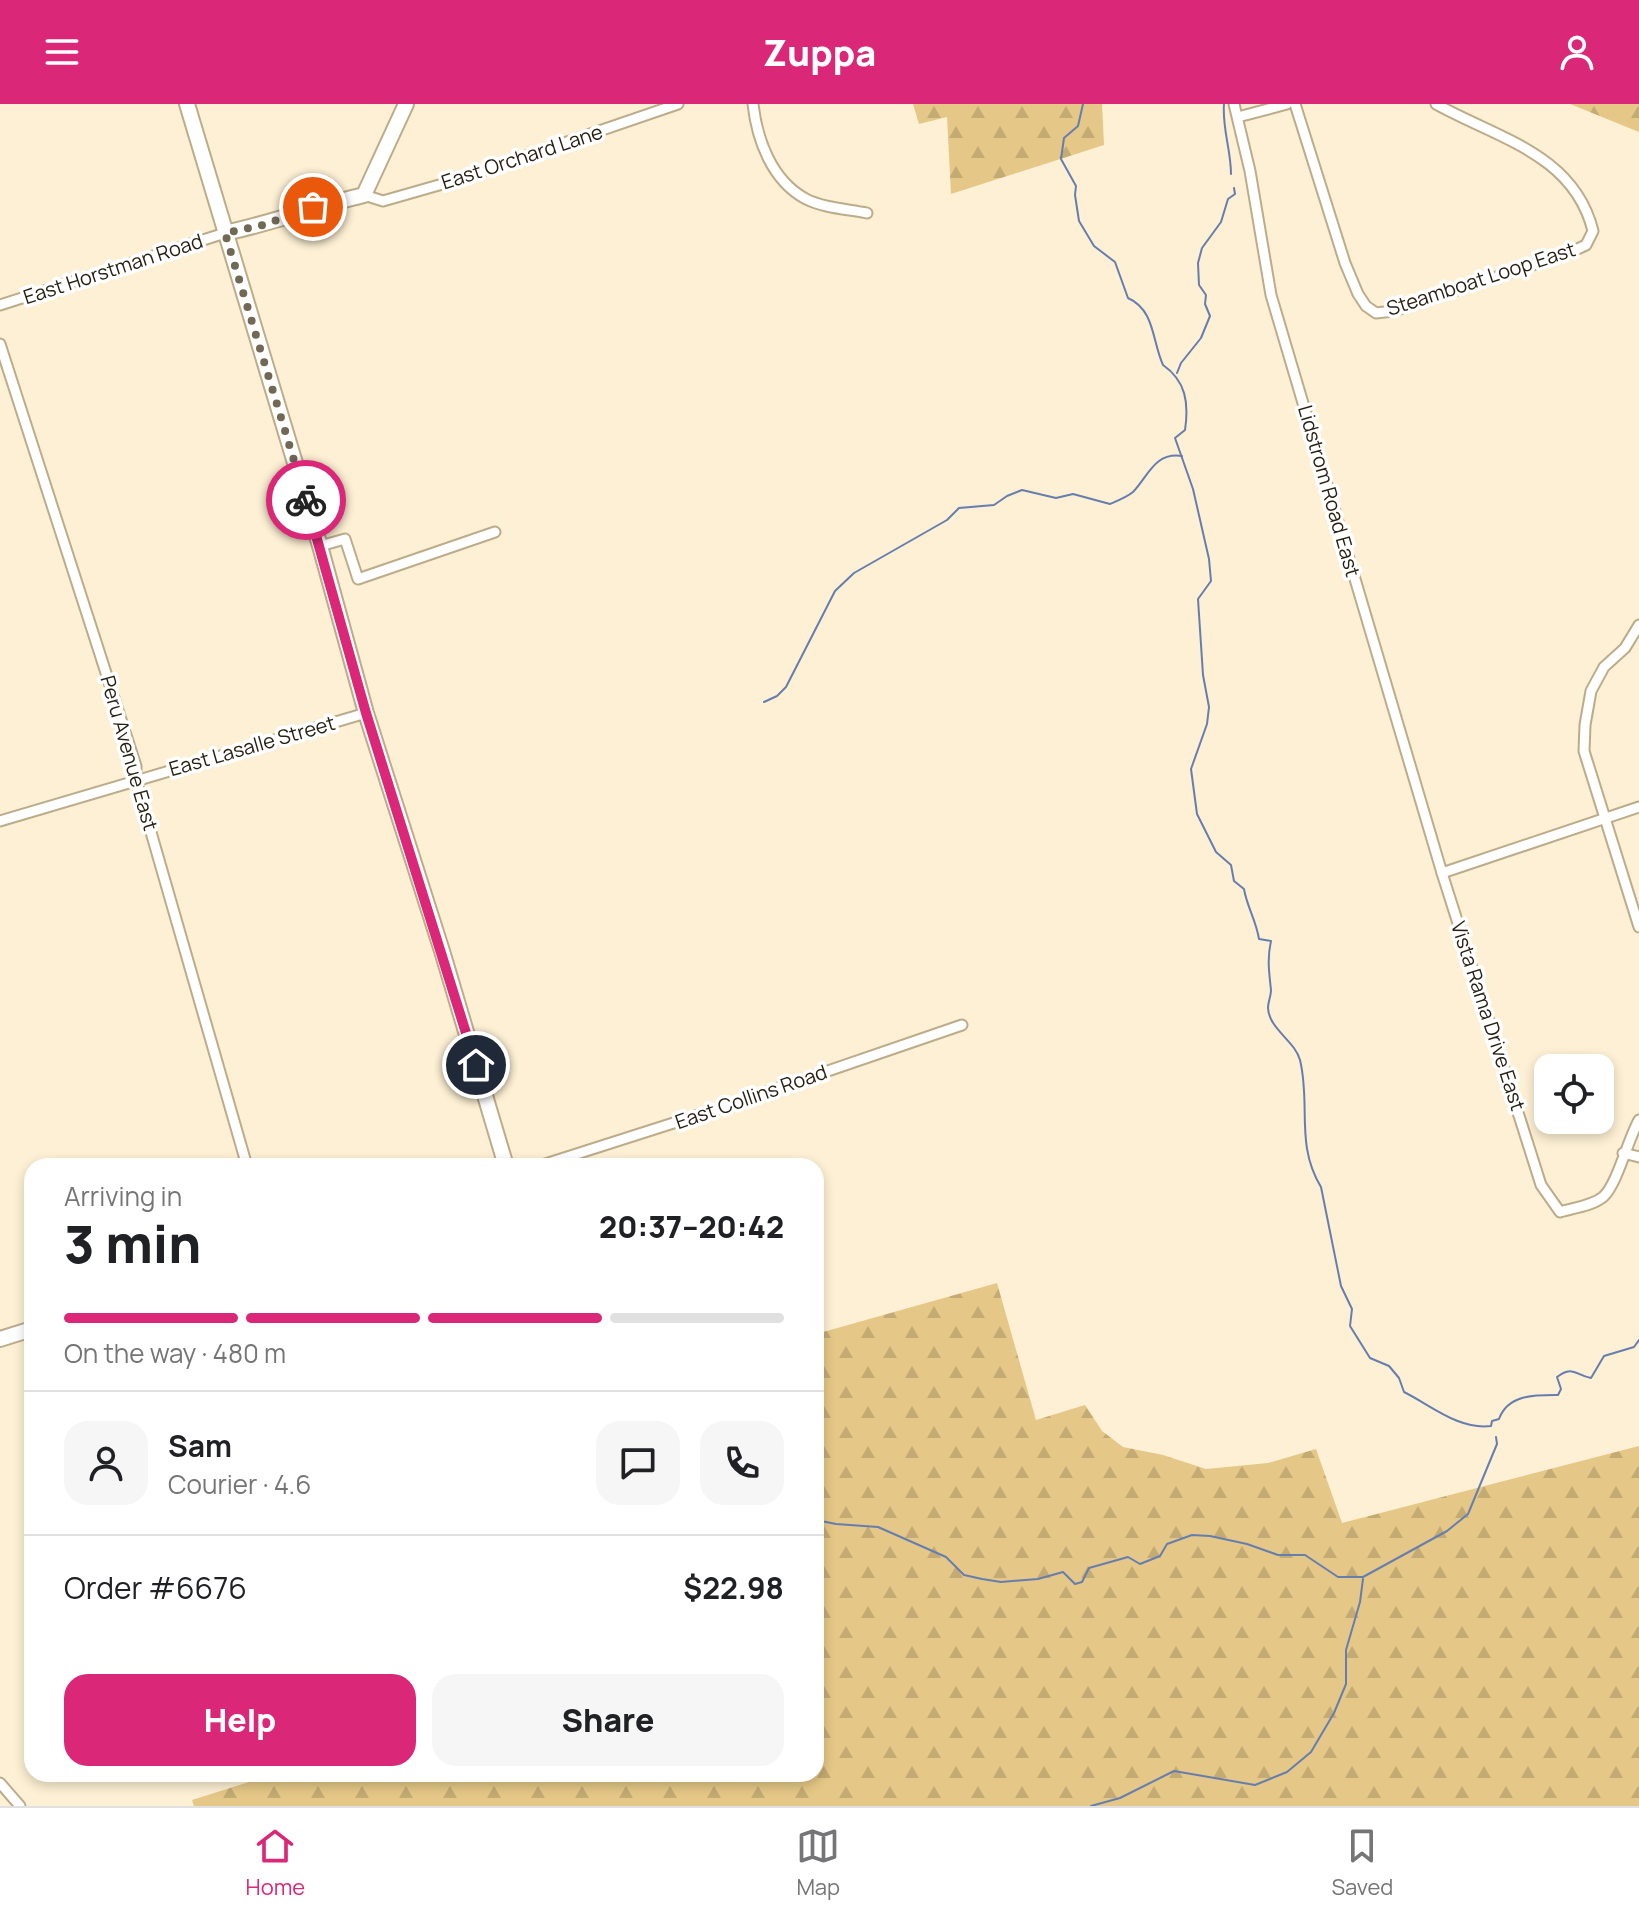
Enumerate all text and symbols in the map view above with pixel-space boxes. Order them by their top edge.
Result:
text: Zuppa [763,28,876,77]
icon: menu [40,30,84,74]
icon: person [1555,30,1599,74]
street label: East Orchard Lane [438,118,606,195]
pin [279,173,347,241]
icon: bag [291,185,335,229]
street label: East Horstman Road [20,227,206,310]
street label: Steamboat Loop East [1383,235,1579,322]
street label: Lidstrom Road East [1292,402,1367,580]
courier [266,460,346,540]
icon: bike [284,478,328,522]
street label: Peru Avenue East [94,672,165,834]
street label: East Lasalle Street [166,709,338,782]
street label: Vista Rama Drive East [1445,918,1532,1114]
pin [442,1031,510,1099]
icon: home [454,1043,498,1087]
map controls [1534,1054,1614,1134]
button: locate [1534,1054,1614,1134]
street label: East Collins Road [671,1058,830,1135]
text: Arriving in [64,1178,182,1214]
text: 20:37–20:42 [599,1206,784,1247]
text: 3 min [64,1208,201,1279]
text: On the way · 480 m [64,1335,286,1371]
button: person [64,1421,148,1505]
button: chat [596,1421,680,1505]
button: phone [700,1421,784,1505]
text: Sam [168,1425,232,1466]
text: Courier · 4.6 [168,1466,311,1502]
text: Order #6676 [64,1567,247,1608]
text: $22.98 [683,1567,784,1608]
button: Help [64,1674,416,1766]
button: Share [432,1674,784,1766]
tab: Home [246,1824,305,1902]
tab: Map [796,1824,840,1902]
tab: Saved [1331,1824,1393,1902]

